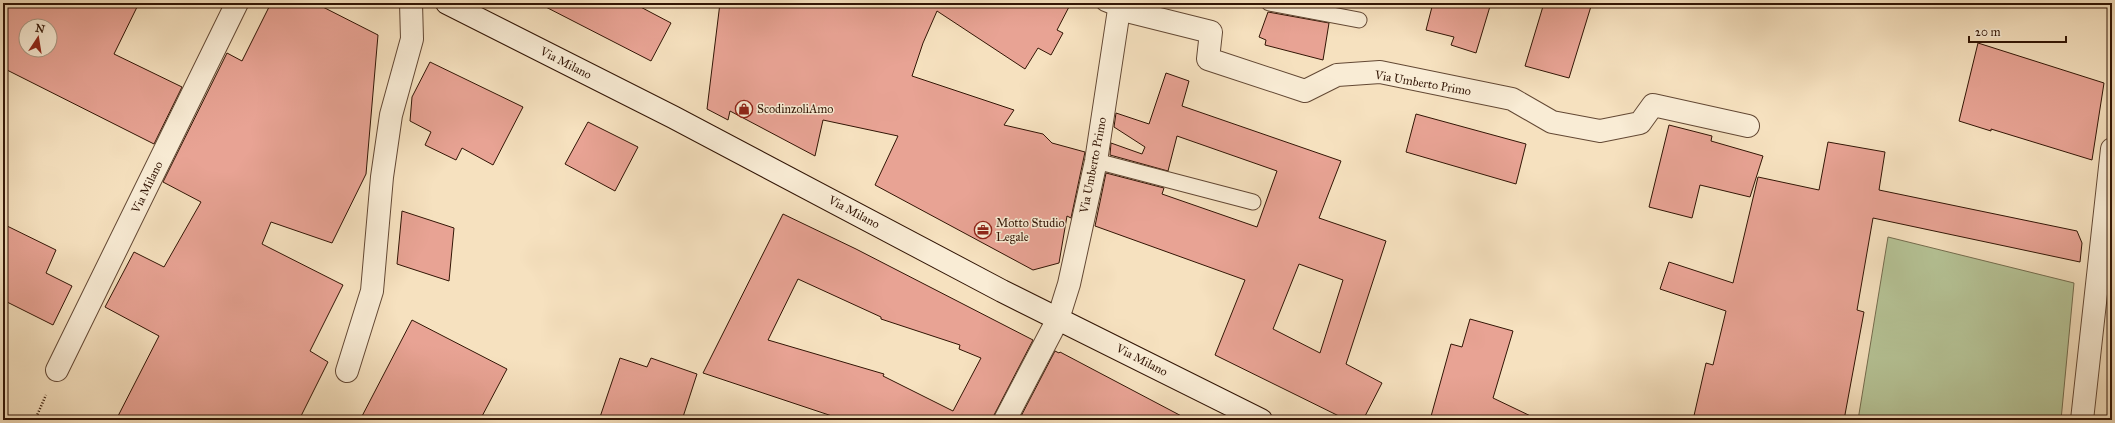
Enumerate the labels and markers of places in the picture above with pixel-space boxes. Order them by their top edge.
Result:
shop icon: ScodinzoliAmo [734,99,754,119]
place label: ScodinzoliAmo [757,102,833,116]
place label: Motto Studio Legale [996,216,1065,245]
office icon: Motto Studio Legale [973,220,993,240]

